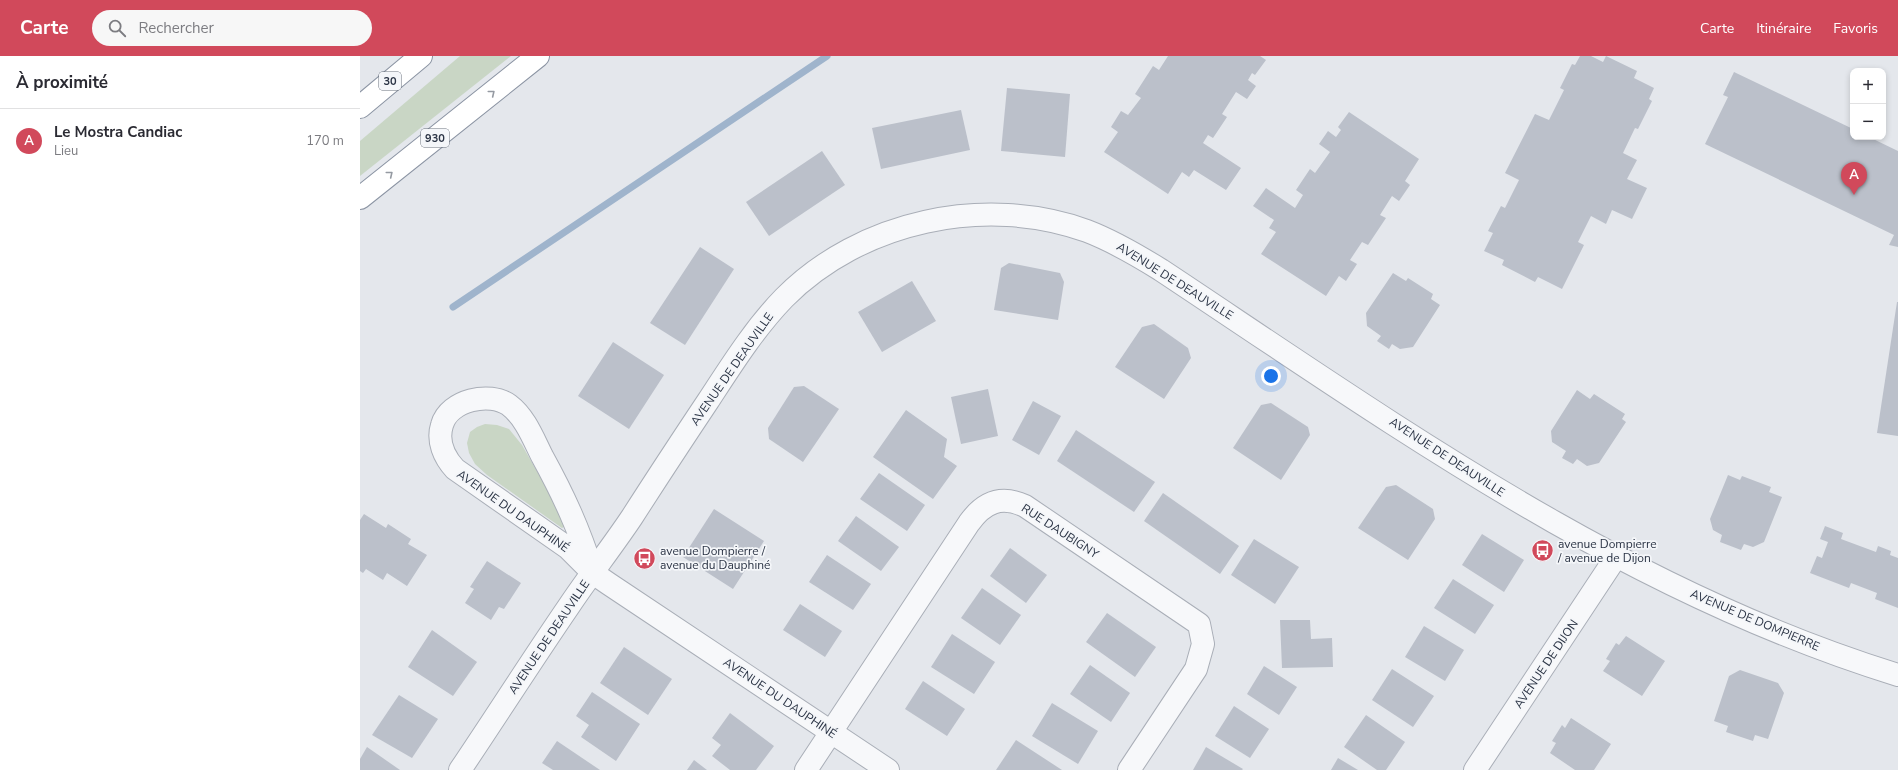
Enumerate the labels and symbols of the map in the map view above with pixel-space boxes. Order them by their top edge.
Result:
road number: 30 [379,72,401,90]
one-way arrow [487,90,495,97]
road number: 930 [421,129,449,147]
pin: A [1841,162,1867,195]
one-way arrow [386,171,393,178]
street label: AVENUE DE DEAUVILLE [1114,239,1236,323]
street label: AVENUE DE DEAUVILLE [687,309,777,429]
your location [1261,366,1281,386]
street label: AVENUE DE DEAUVILLE [1386,414,1508,500]
street label: AVENUE DU DAUPHINÉ [454,466,572,556]
street label: RUE DAUBIGNY [1018,500,1102,562]
place label: avenue Dompierre / avenue de Dijon [1557,536,1657,566]
bus stop icon: avenue Dompierre / avenue de Dijon [1529,538,1555,564]
place label: avenue Dompierre / avenue du Dauphiné [660,543,770,573]
bus stop icon: avenue Dompierre / avenue du Dauphiné [632,545,658,571]
street label: AVENUE DE DEAUVILLE [505,577,593,697]
street label: AVENUE DE DOMPIERRE [1688,585,1822,655]
street label: AVENUE DE DIJON [1510,616,1582,712]
street label: AVENUE DU DAUPHINÉ [720,654,840,742]

